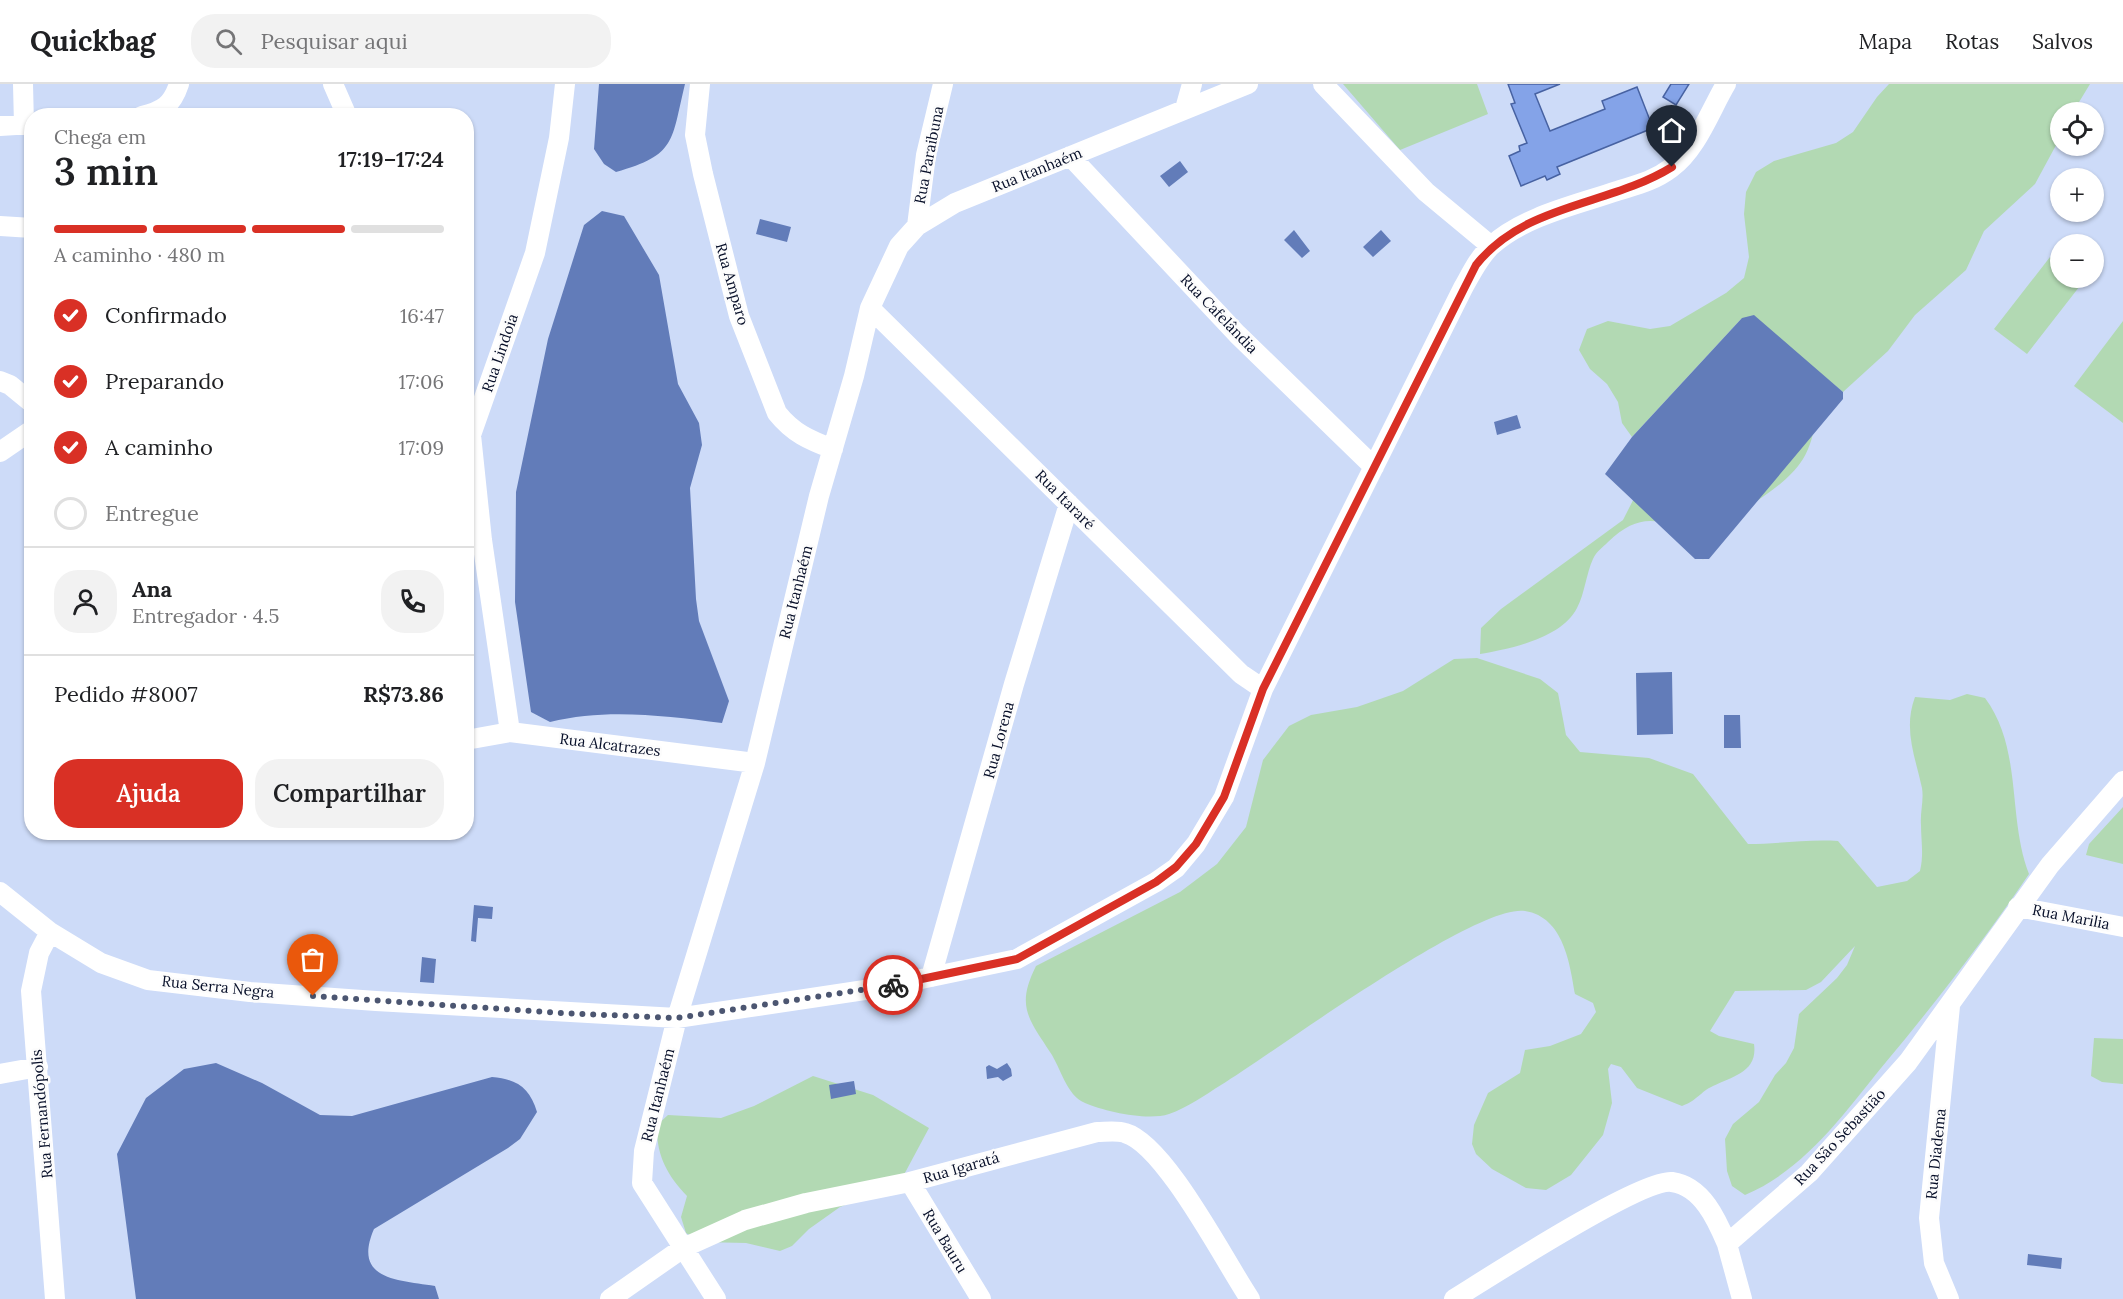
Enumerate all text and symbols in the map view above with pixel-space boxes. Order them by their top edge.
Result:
search box [191,14,611,68]
text: Quickbag [30,23,155,59]
icon: search [212,25,245,58]
text: Pesquisar aqui [260,27,408,55]
text: Mapa [1859,28,1912,55]
text: Rotas [1945,28,1999,55]
text: Salvos [2032,28,2093,55]
map controls [2050,102,2104,288]
button: locate [2050,102,2104,156]
street label: Rua Paraibuna [910,104,947,206]
pin [1646,105,1697,167]
icon: home [1655,114,1688,147]
text: Chega em [54,124,146,149]
street label: Rua Itanhaém [989,143,1085,196]
text: 17:19–17:24 [338,145,444,173]
text: 3 min [54,146,158,196]
button: + [2050,168,2104,222]
button: − [2050,234,2104,288]
street label: Rua Amparo [712,241,753,327]
text: A caminho · 480 m [54,242,225,267]
street label: Rua Cafelândia [1177,270,1262,358]
icon: check [54,299,87,332]
text: Confirmado [105,301,227,329]
text: 16:47 [400,303,444,328]
street label: Rua Lindoia [477,311,522,395]
icon: check [54,365,87,398]
text: Preparando [105,367,224,395]
text: 17:06 [399,369,444,394]
icon: check [54,431,87,464]
text: A caminho [105,433,213,461]
text: 17:09 [399,435,444,460]
street label: Rua Itararé [1031,466,1099,534]
text: Entregue [105,499,199,527]
street label: Rua Itanhaém [775,543,816,641]
button: person [54,570,117,633]
button: phone [381,570,444,633]
text: Ana [132,575,172,603]
text: Entregador · 4.5 [132,603,279,628]
text: Pedido #8007 [54,680,198,708]
text: R$73.86 [363,680,444,708]
street label: Rua Lorena [979,699,1018,780]
street label: Rua Alcatrazes [558,729,662,760]
button: Ajuda [54,759,243,828]
button: Compartilhar [255,759,444,828]
street label: Rua Marilia [2031,900,2112,933]
pin [287,934,338,996]
icon: bag [296,943,329,976]
courier [863,955,923,1015]
icon: bike [877,969,910,1002]
street label: Rua Serra Negra [161,971,276,1002]
street label: Rua Itanhaém [637,1046,678,1144]
street label: Rua Fernandópolis [26,1049,57,1179]
street label: Rua São Sebastião [1790,1084,1890,1189]
street label: Rua Diadema [1921,1107,1950,1200]
street label: Rua Igaratá [921,1148,1001,1187]
street label: Rua Bauru [919,1205,972,1276]

